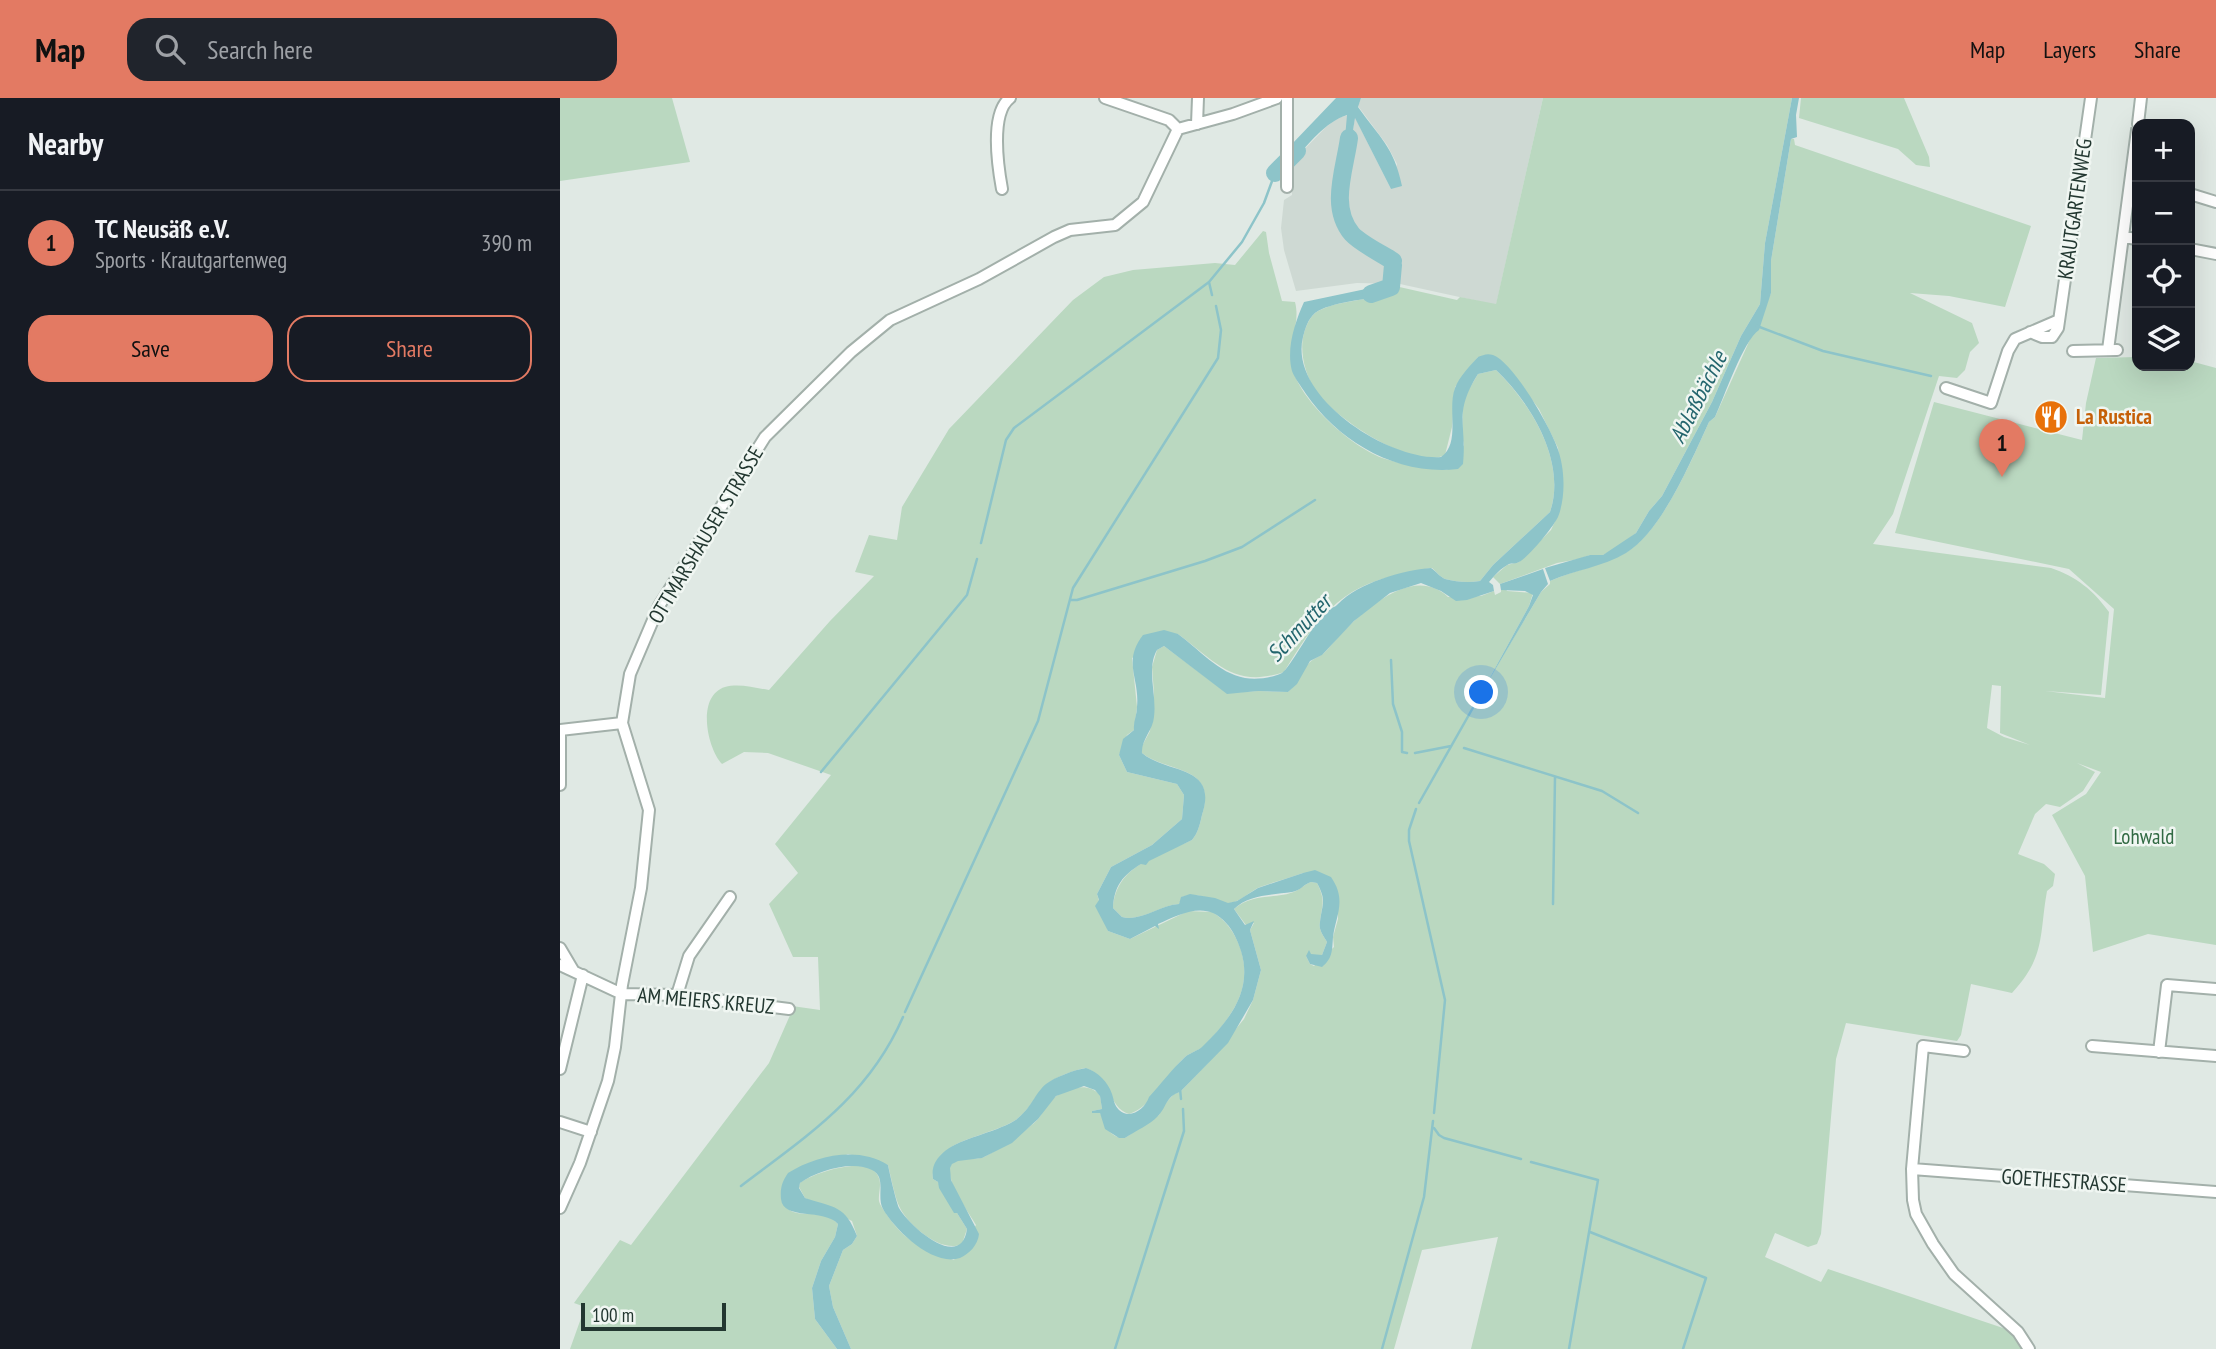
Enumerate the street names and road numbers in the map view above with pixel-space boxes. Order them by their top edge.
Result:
street label: KRAUTGARTENWEG [2051,137,2098,281]
street label: OTTMARSHAUSER STRASSE [642,441,769,628]
street label: AM MEIERS KREUZ [637,981,776,1020]
street label: GOETHESTRASSE [2001,1163,2128,1198]

